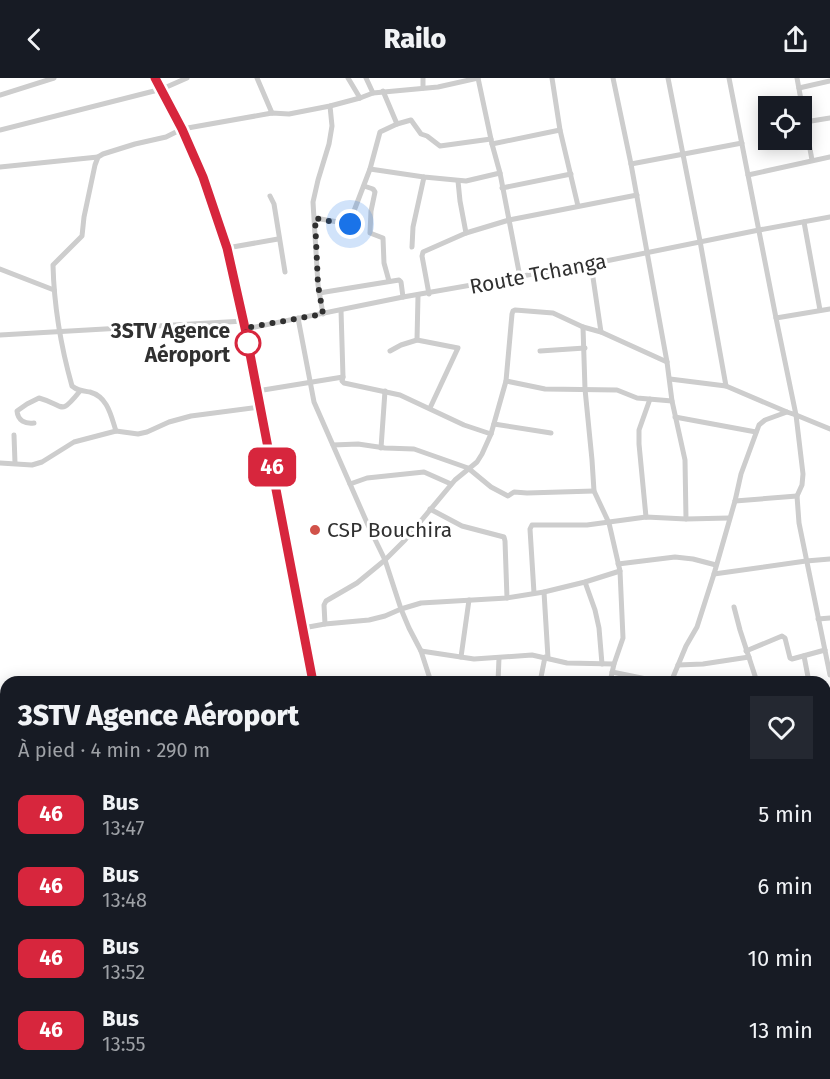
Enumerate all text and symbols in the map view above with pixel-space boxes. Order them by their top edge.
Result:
icon: back [18,23,51,56]
text: Railo [384,23,446,55]
icon: share [779,23,812,56]
map controls [758,96,812,150]
button: locate [758,96,812,150]
your location [335,209,365,239]
street label: Route Tchanga [467,248,609,300]
place label: 3STV Agence Aéroport [110,318,231,368]
marker: 3STV Agence Aéroport [235,330,261,356]
line badge: 46 [245,448,299,486]
text: 46 [260,454,284,480]
place label: CSP Bouchira [327,517,452,543]
marker: CSP Bouchira [308,523,322,537]
button: heart [750,696,813,759]
text: 3STV Agence Aéroport [18,699,299,732]
text: À pied · 4 min · 290 m [18,738,210,762]
text: Bus [102,789,139,816]
text: 46 [39,801,63,827]
text: 5 min [758,801,813,828]
text: 13:47 [102,816,144,840]
text: Bus [102,861,139,888]
text: 46 [39,873,63,899]
text: 6 min [757,873,813,900]
text: 13:48 [102,888,147,912]
text: Bus [102,933,139,960]
text: 46 [39,945,63,971]
text: 10 min [747,945,813,972]
text: 13:52 [102,960,145,984]
text: Bus [102,1005,139,1032]
text: 46 [39,1017,63,1043]
text: 13 min [749,1017,813,1044]
text: 13:55 [102,1032,145,1056]

